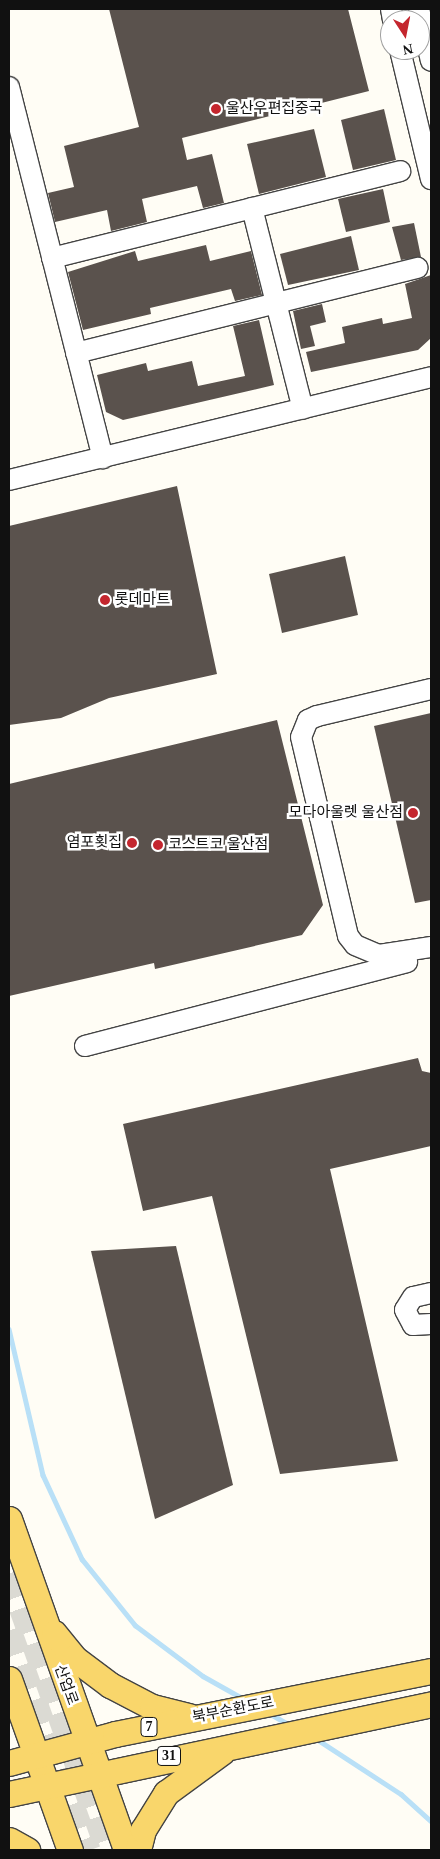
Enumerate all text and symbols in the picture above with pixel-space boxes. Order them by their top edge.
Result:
north arrow [380,10,430,60]
text: N [401,41,414,58]
place label: 울산우편집중국 [226,100,323,118]
marker: 울산우편집중국 [210,103,222,115]
place label: 롯데마트 [115,591,170,609]
marker: 롯데마트 [99,594,111,606]
place label: 모다아울렛 울산점 [289,804,403,822]
marker: 모다아울렛 울산점 [407,807,419,819]
place label: 염포횟집 [67,834,122,852]
place label: 코스트코 울산점 [168,836,268,854]
marker: 염포횟집 [126,837,138,849]
marker: 코스트코 울산점 [152,839,164,851]
street label: 산업로 [50,1662,82,1708]
street label: 북부순환도로 [191,1693,275,1727]
road number: 7 [140,1715,158,1738]
road number: 31 [156,1744,182,1768]

